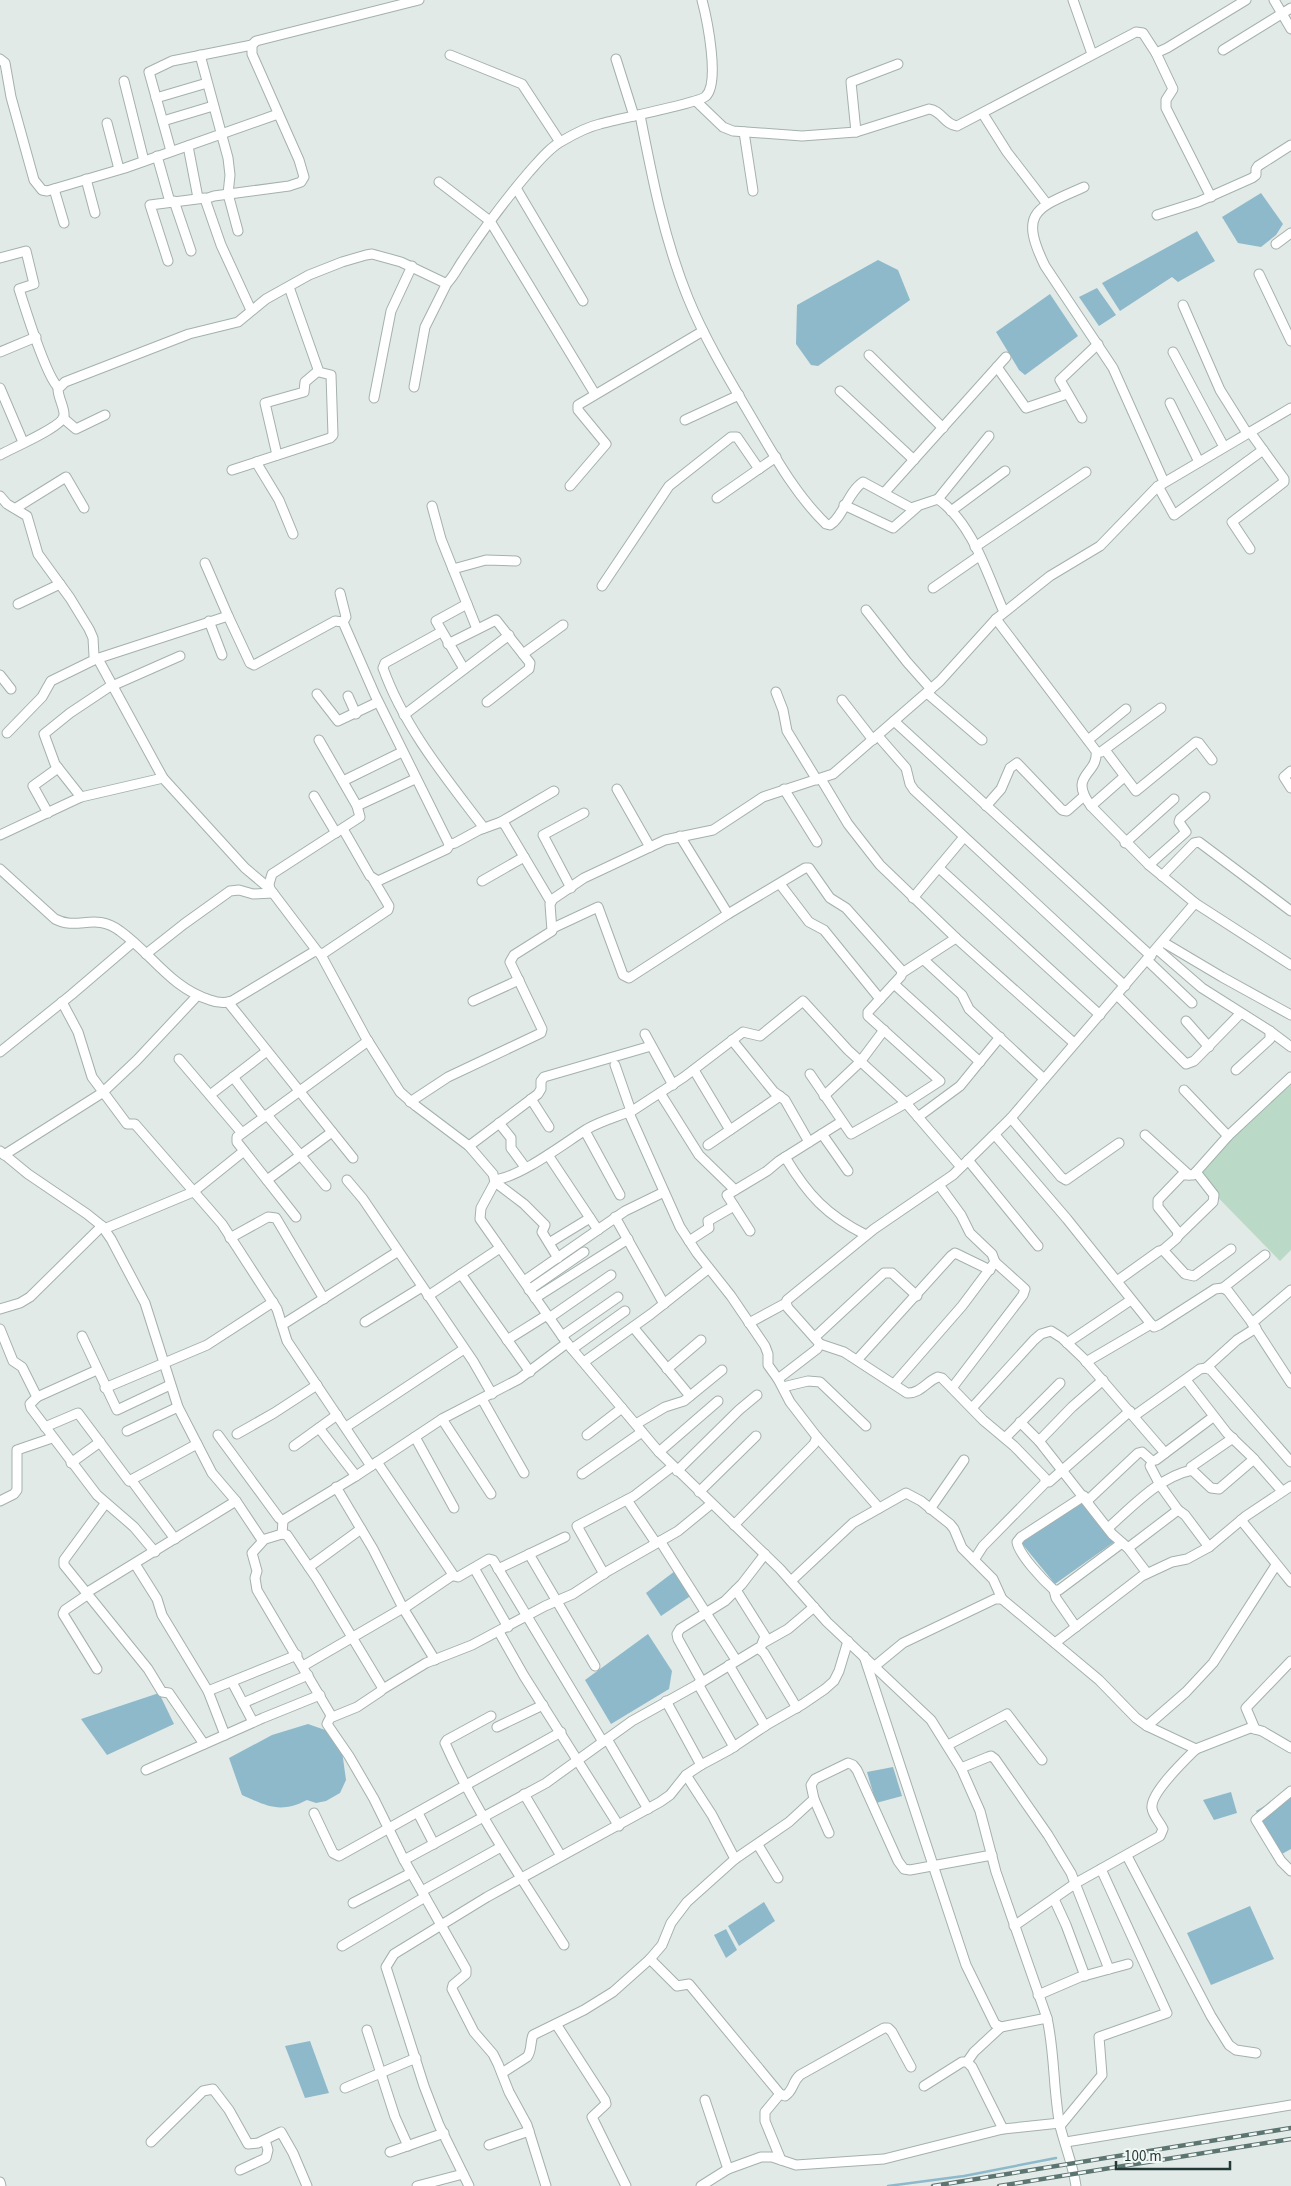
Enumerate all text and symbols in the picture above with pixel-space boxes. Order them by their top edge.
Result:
scale bar [1116,2138,1230,2170]
text: 100 m [1124,2146,1162,2167]

